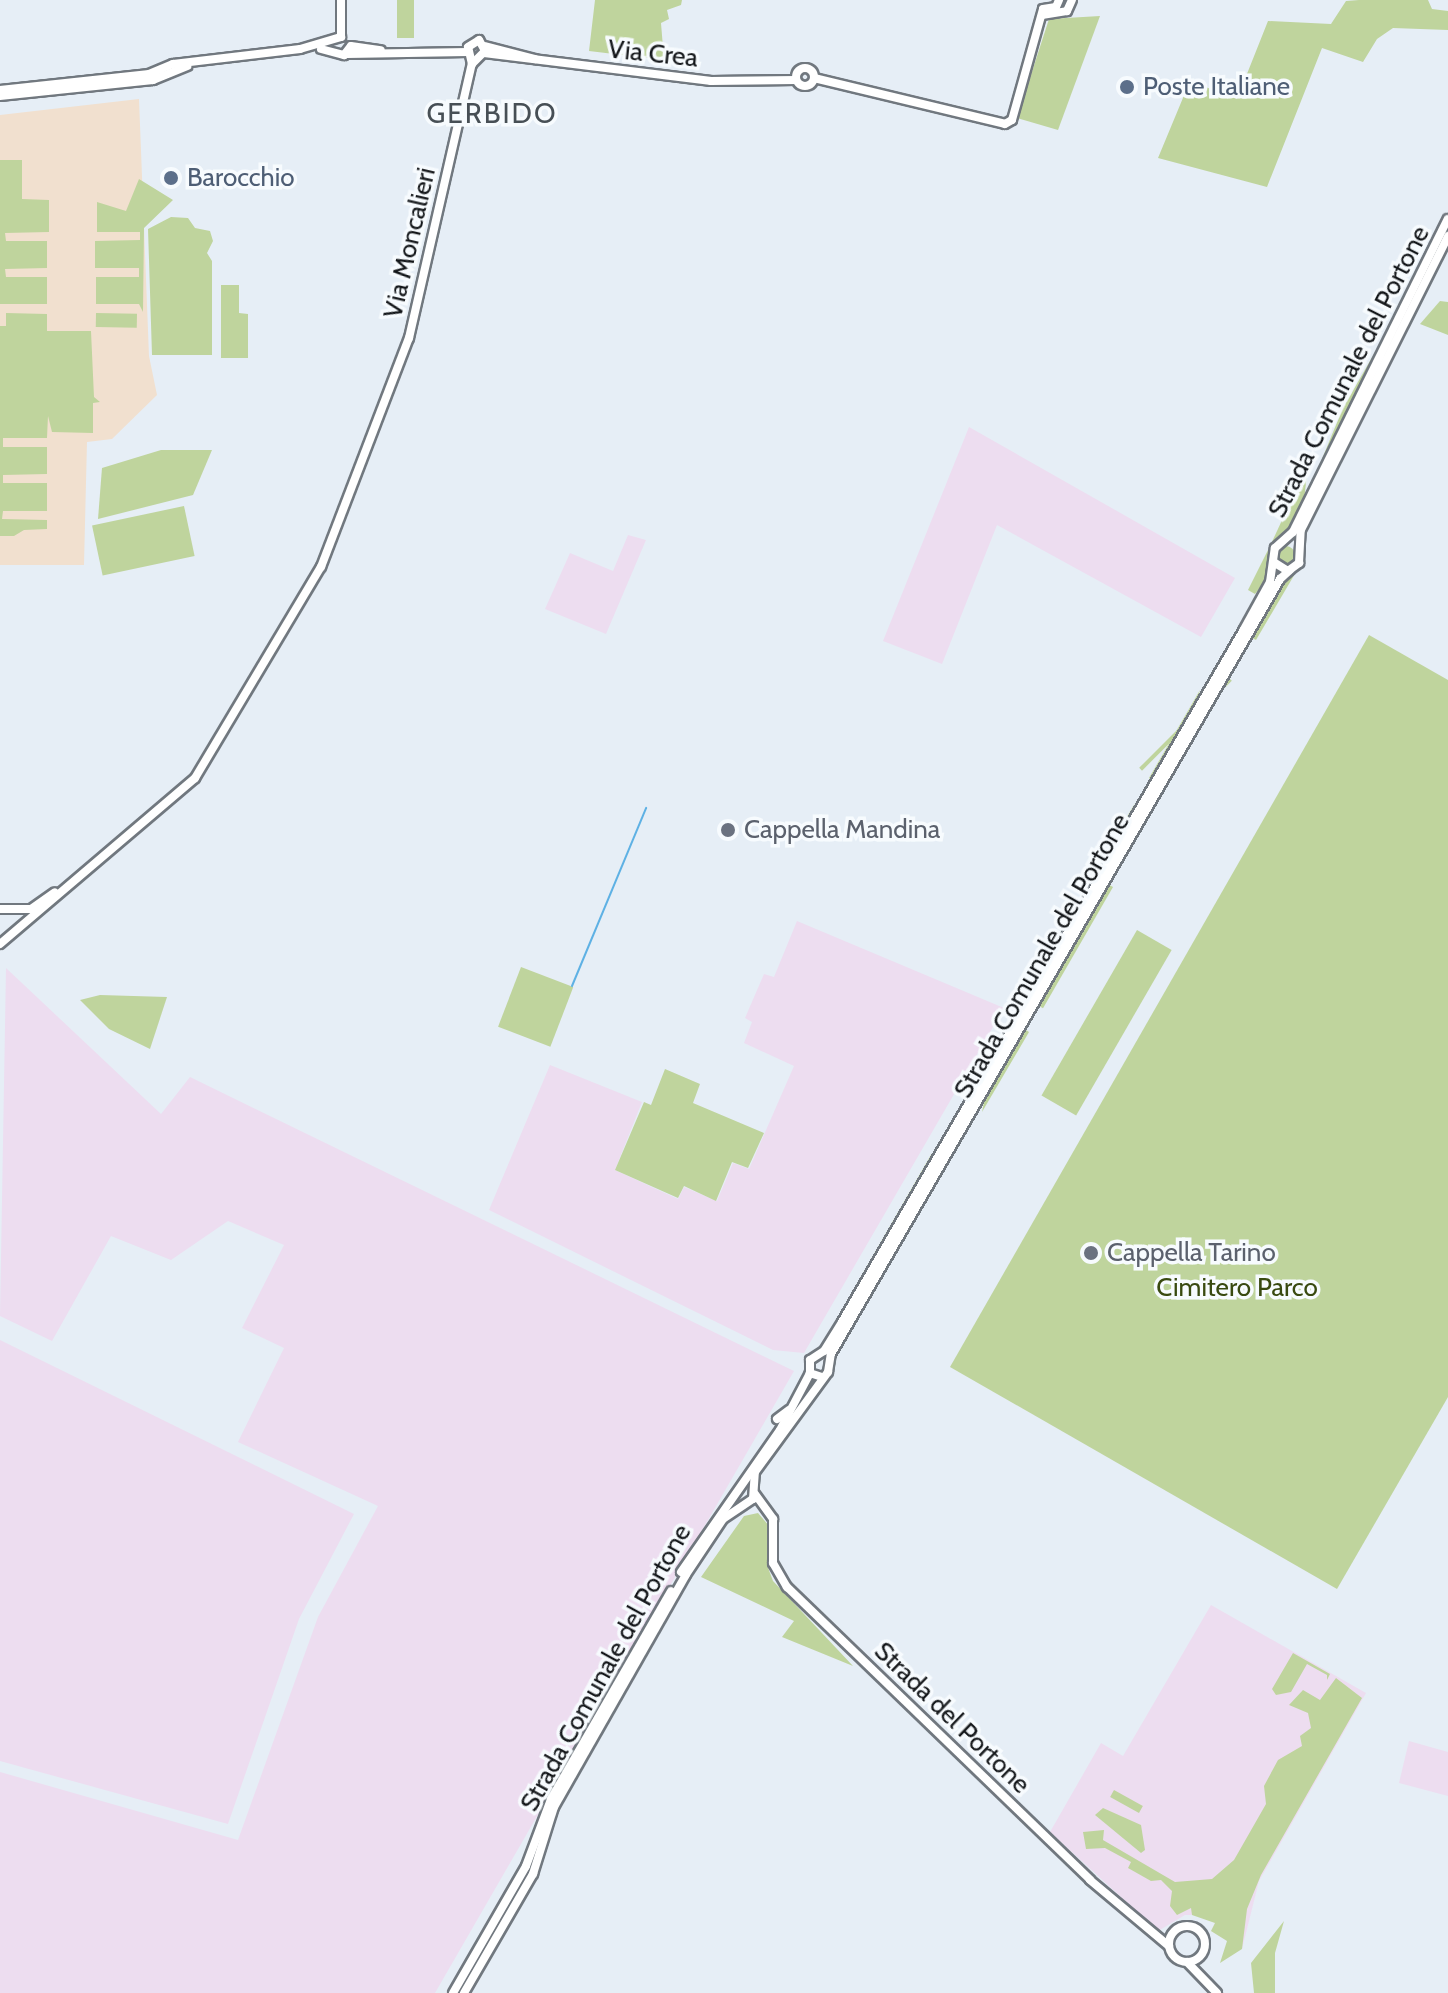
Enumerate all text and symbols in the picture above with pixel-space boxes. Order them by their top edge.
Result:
street label: Via Crea [606,34,700,74]
place label: Poste Italiane [1143,71,1290,103]
marker: Poste Italiane [1118,78,1136,96]
district label: GERBIDO [427,96,557,130]
place label: Barocchio [187,162,295,194]
street label: Via Moncalieri [378,165,442,321]
marker: Barocchio [162,169,180,187]
street label: Strada Comunale del Portone [1262,221,1436,523]
street label: Strada Comunale del Portone [948,808,1136,1104]
place label: Cappella Mandina [744,814,940,846]
marker: Cappella Mandina [719,821,737,839]
place label: Cappella Tarino [1107,1237,1276,1269]
marker: Cappella Tarino [1082,1244,1100,1262]
park label: Cimitero Parco [1156,1272,1318,1304]
street label: Strada Comunale del Portone [514,1519,698,1817]
street label: Strada del Portone [868,1636,1036,1800]

